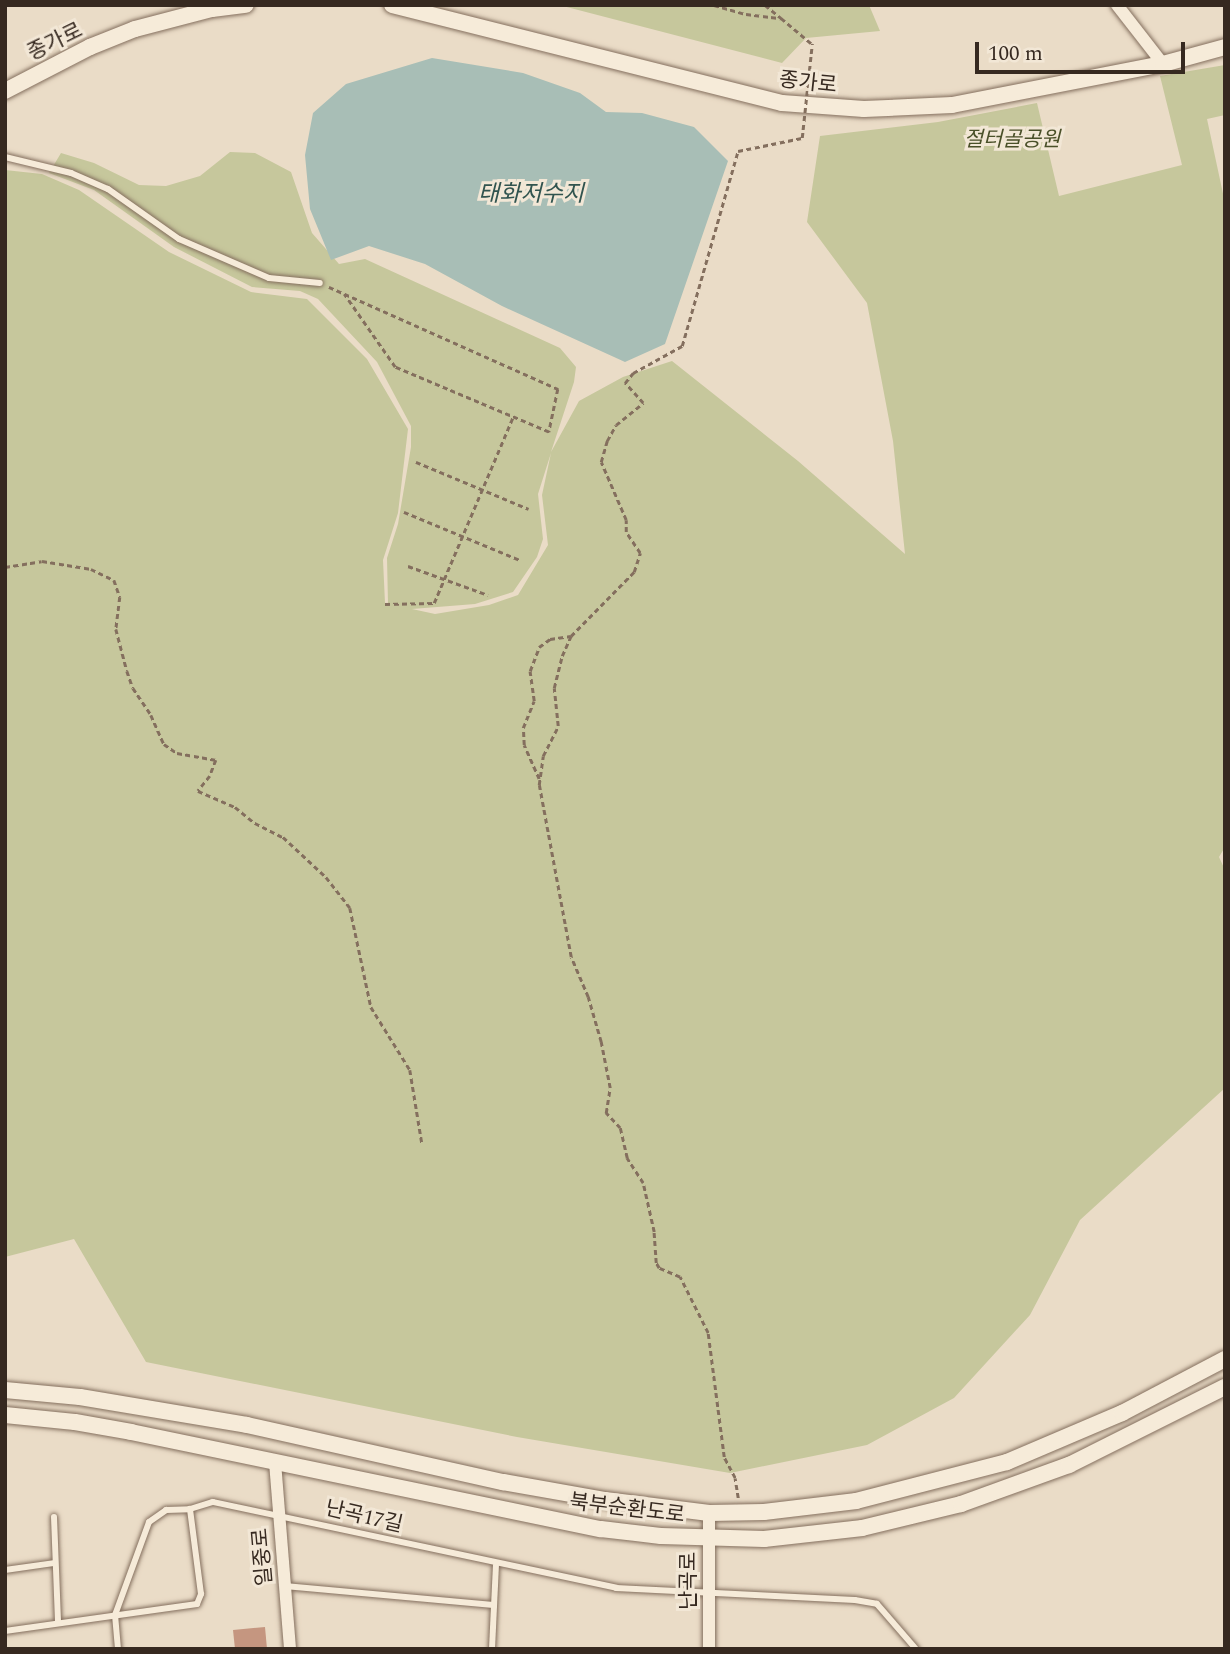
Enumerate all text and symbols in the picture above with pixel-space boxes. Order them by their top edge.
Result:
street label: 종가로 [23,18,87,66]
scale bar [978,28,1188,72]
text: 100 m [988,38,1043,70]
street label: 종가로 [778,67,838,99]
park label: 절터골공원 [964,127,1060,153]
water label: 태화저수지 [478,181,584,209]
street label: 북부순환도로 [568,1489,686,1529]
street label: 난곡17길 [323,1496,405,1538]
street label: 일중로 [248,1527,278,1587]
street label: 난곡로 [676,1552,702,1610]

